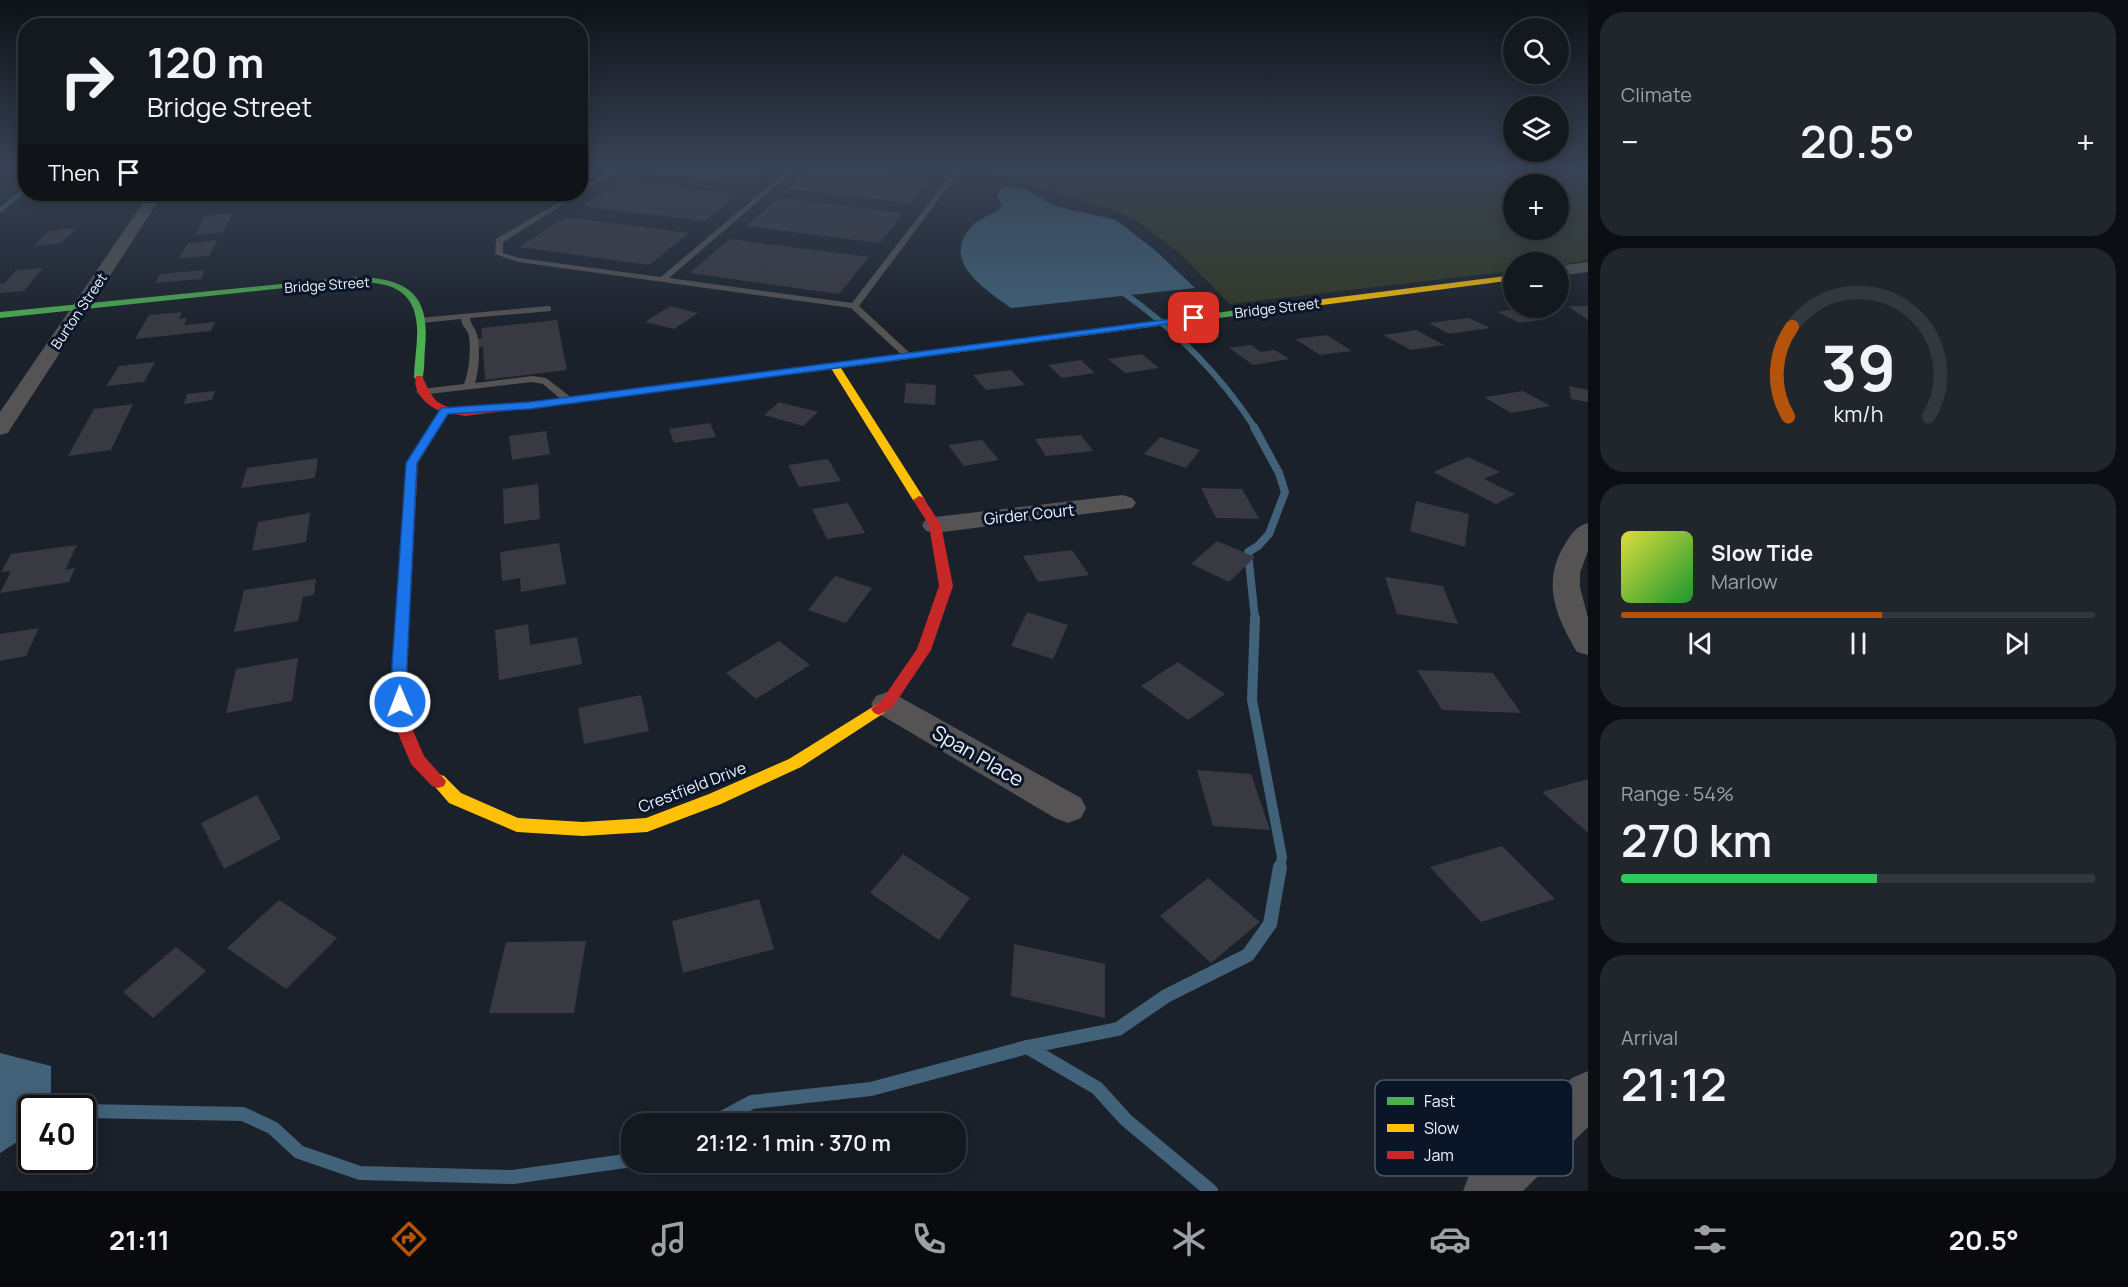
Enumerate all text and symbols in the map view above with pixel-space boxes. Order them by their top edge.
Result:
map controls [1503,18,1569,318]
button: search [1503,18,1569,84]
text: 120 m [147,33,264,91]
icon: right [48,42,126,120]
text: Climate [1621,81,1692,108]
text: Bridge Street [147,88,312,125]
button: layers [1503,96,1569,162]
text: 20.5° [1800,110,1915,172]
text: − [1621,119,1639,164]
text: + [2076,119,2095,164]
icon: arrive [112,156,145,189]
text: Then [48,158,100,188]
button: + [1503,174,1569,240]
button: − [1503,252,1569,318]
street label: Burton Street [46,269,111,352]
street label: Bridge Street [284,272,371,297]
pin [1168,292,1219,343]
street label: Bridge Street [1233,293,1321,322]
icon: arrive [1177,301,1210,334]
text: 39 [1820,324,1896,410]
text: km/h [1833,399,1883,428]
street label: Girder Court [983,498,1075,530]
text: Slow Tide [1711,538,1813,568]
text: Marlow [1711,568,1778,595]
icon: previous [1684,627,1717,660]
icon: pause [1842,627,1875,660]
icon: next [2000,627,2033,660]
position arrow [368,670,432,734]
street label: Span Place [928,719,1029,793]
street label: Crestfield Drive [635,756,749,818]
text: Range · 54% [1621,780,1734,807]
text: 270 km [1621,809,1772,871]
text: Arrival [1621,1024,1678,1051]
text: 21:12 [1621,1053,1727,1115]
legend [1375,1080,1573,1176]
text: Fast [1424,1090,1455,1112]
speed limit sign: 40 [18,1095,96,1173]
text: Slow [1424,1117,1459,1139]
text: 21:12 · 1 min · 370 m [696,1128,891,1158]
text: Jam [1424,1144,1454,1166]
icon: directions [388,1218,430,1260]
icon: music [648,1218,690,1260]
icon: phone [908,1218,950,1260]
icon: climate [1168,1218,1210,1260]
icon: car [1429,1218,1471,1260]
icon: filters [1689,1218,1731,1260]
text: 21:11 [109,1221,170,1258]
text: 20.5° [1949,1221,2019,1258]

